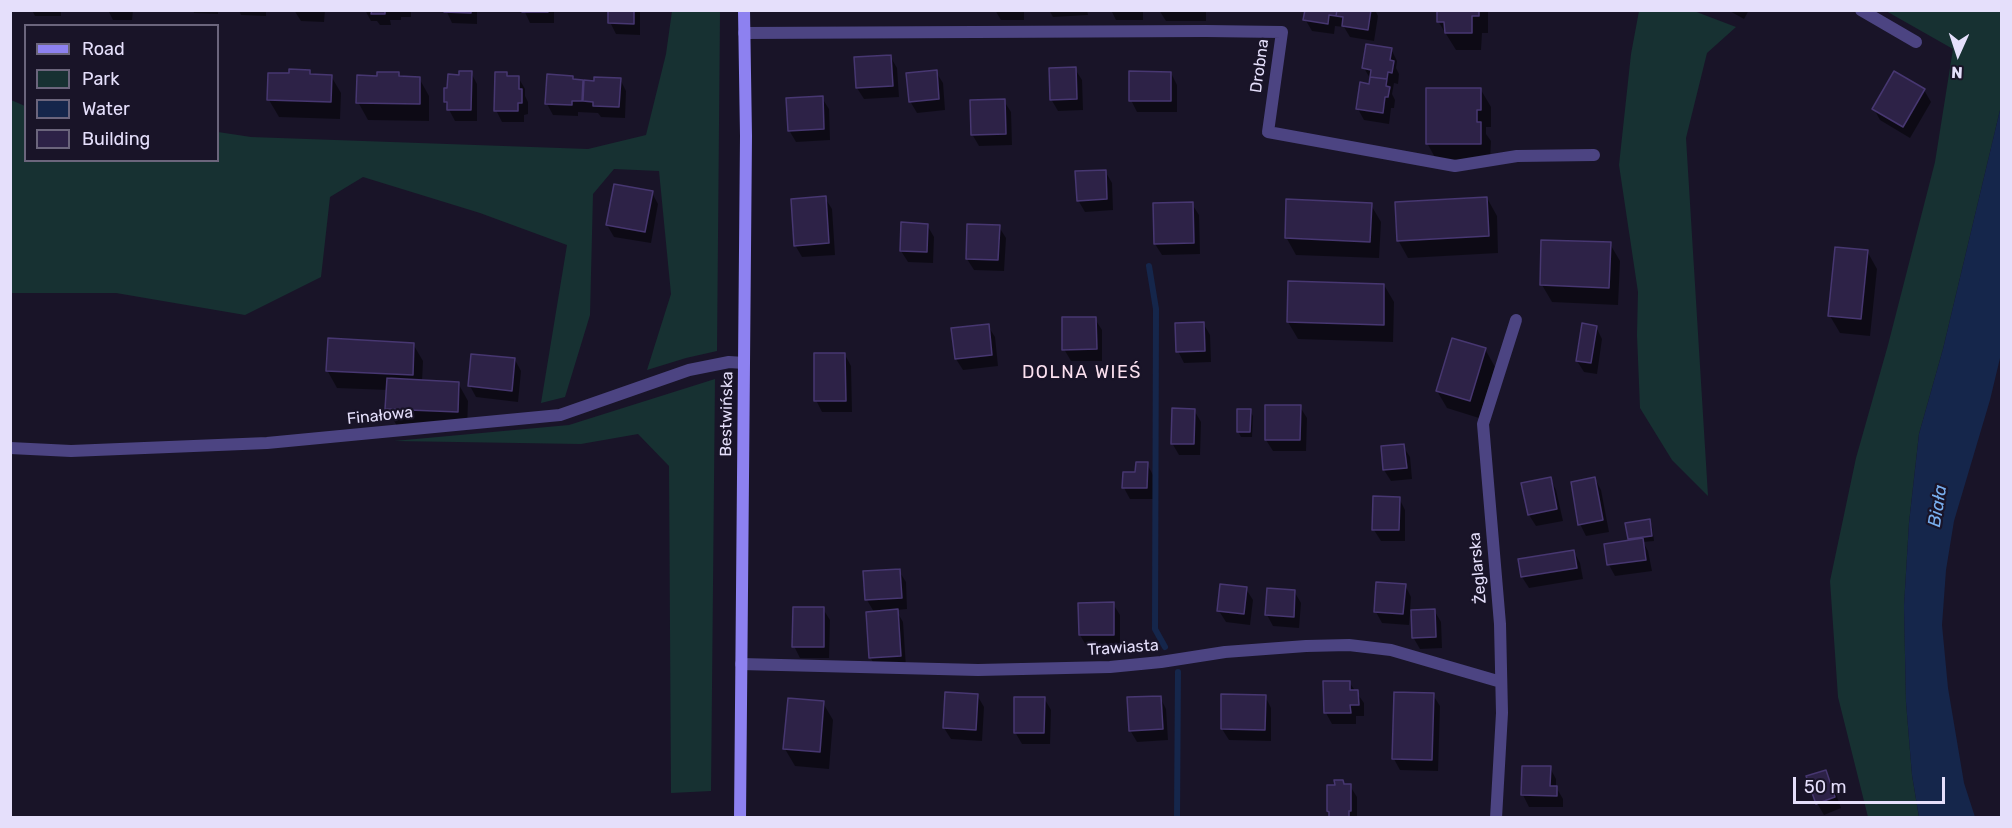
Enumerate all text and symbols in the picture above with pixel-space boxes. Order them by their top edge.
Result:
legend [24,24,219,162]
north arrow [1928,24,1988,84]
text: Road [82,38,125,60]
street label: Drobna [1247,38,1273,94]
text: N [1951,63,1963,82]
text: Park [82,68,119,90]
text: Water [82,98,130,120]
text: Building [82,128,150,150]
district label: DOLNA WIEŚ [1022,362,1142,384]
street label: Bestwińska [717,371,737,457]
street label: Finałowa [346,403,414,429]
water label: Biała [1924,483,1952,529]
street label: Żeglarska [1465,531,1491,605]
street label: Trawiasta [1087,636,1159,660]
scale bar [1796,765,1948,803]
text: 50 m [1804,776,1847,798]

